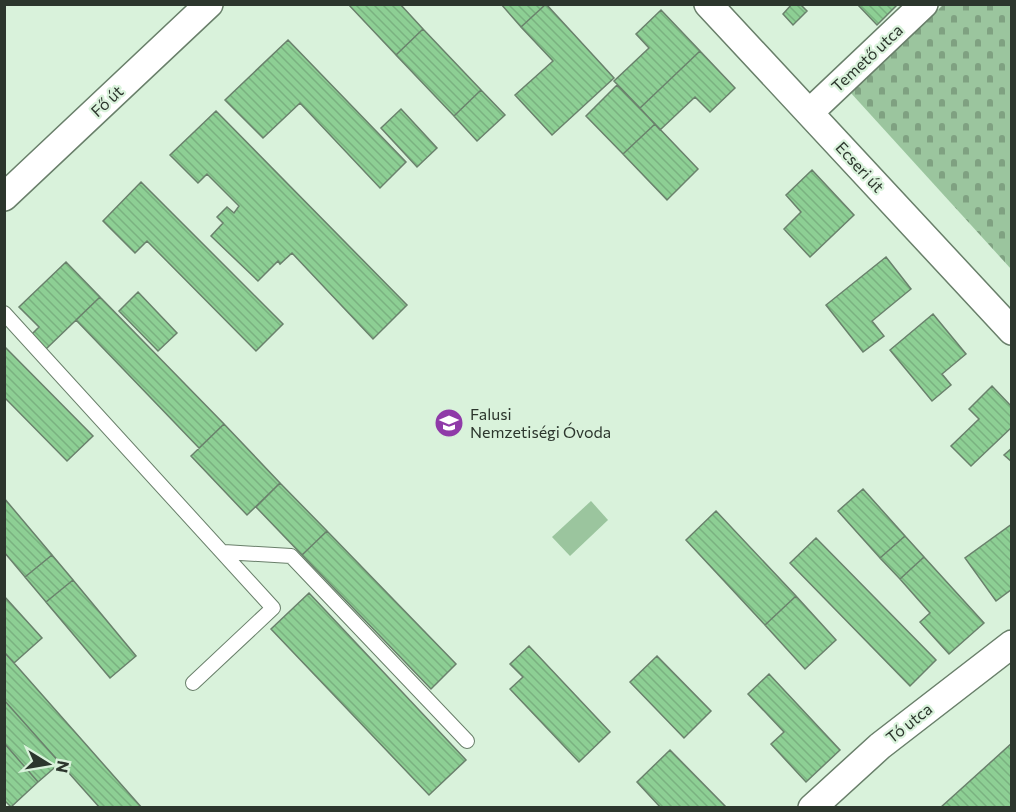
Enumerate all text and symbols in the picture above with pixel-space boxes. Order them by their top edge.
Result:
street label: Temető utca [827,20,906,95]
street label: Fő út [87,81,127,120]
street label: Ecseri út [832,137,889,196]
place label: Falusi Nemzetiségi Óvoda [470,404,611,441]
school or university icon: Falusi Nemzetiségi Óvoda [433,407,465,439]
street label: Tó utca [882,699,936,747]
north arrow [18,734,78,794]
text: N [53,759,74,775]

